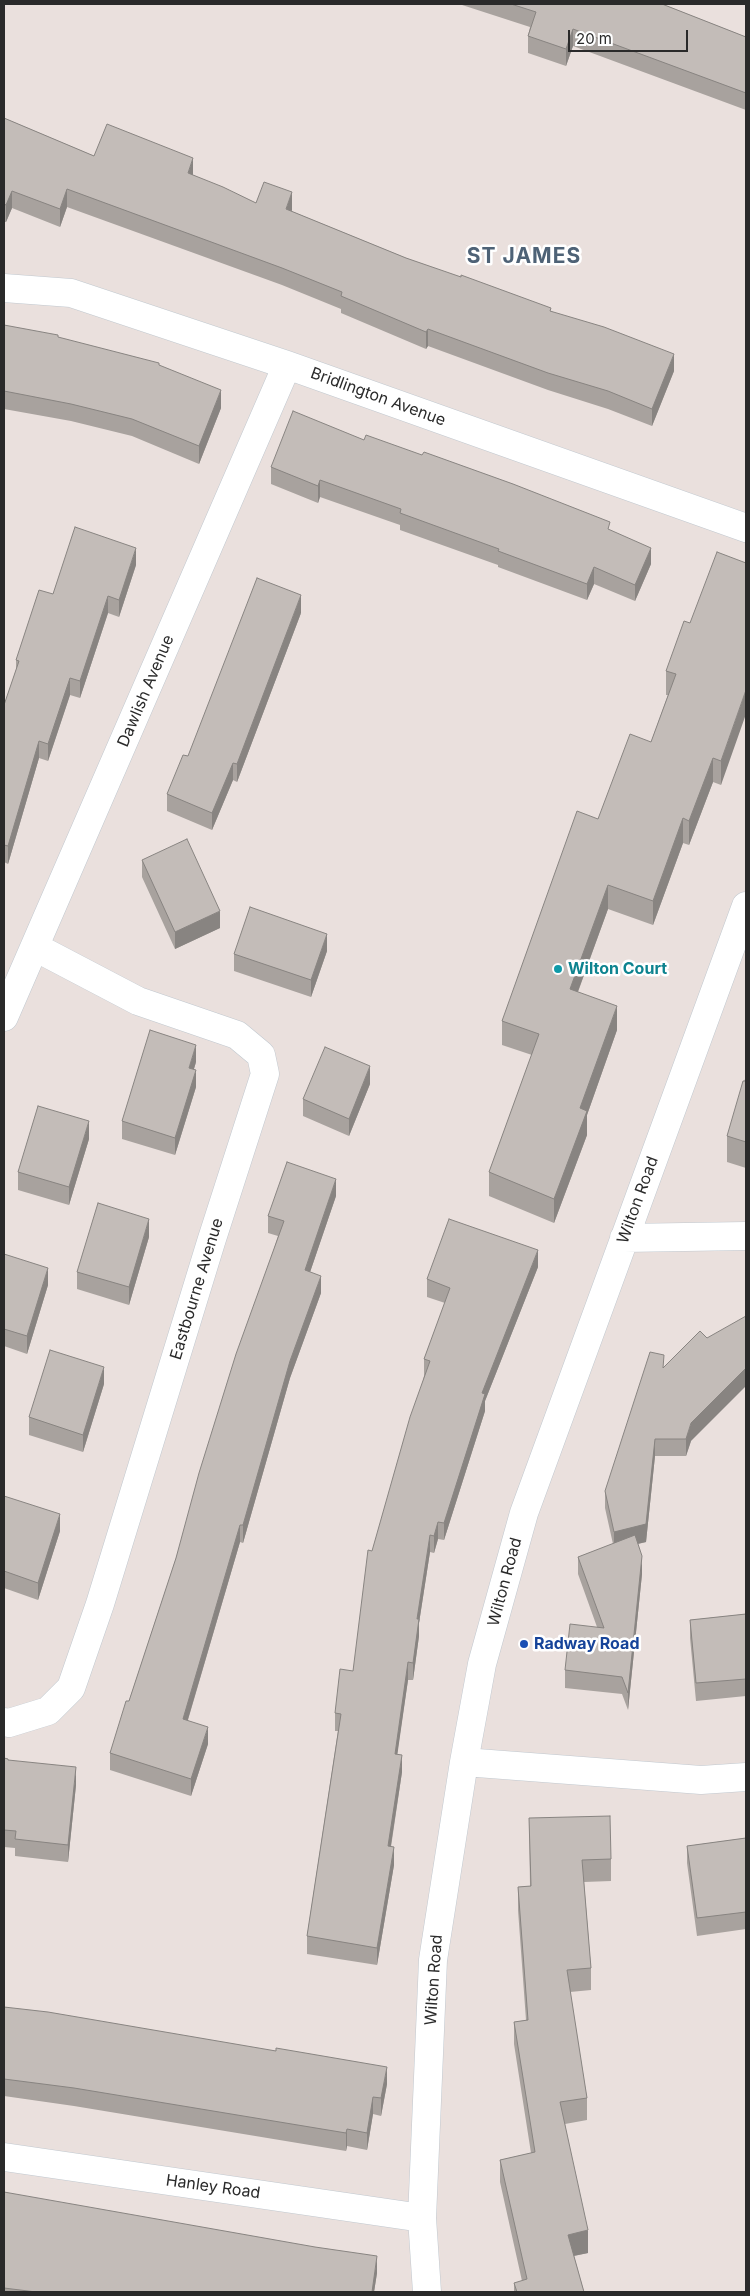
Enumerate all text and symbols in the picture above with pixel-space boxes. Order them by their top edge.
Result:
scale bar [570,20,690,52]
text: 20 m [576,29,612,48]
district label: ST JAMES [466,244,582,270]
street label: Bridlington Avenue [308,364,448,430]
street label: Dawlish Avenue [114,632,178,750]
place label: Wilton Court [568,959,667,979]
marker: Wilton Court [552,963,564,975]
street label: Wilton Road [613,1154,663,1246]
street label: Eastbourne Avenue [166,1216,228,1362]
street label: Wilton Road [484,1536,526,1628]
place label: Radway Road [534,1634,639,1654]
marker: Radway Road [518,1638,530,1650]
street label: Wilton Road [421,1934,447,2026]
street label: Hanley Road [164,2171,262,2203]

